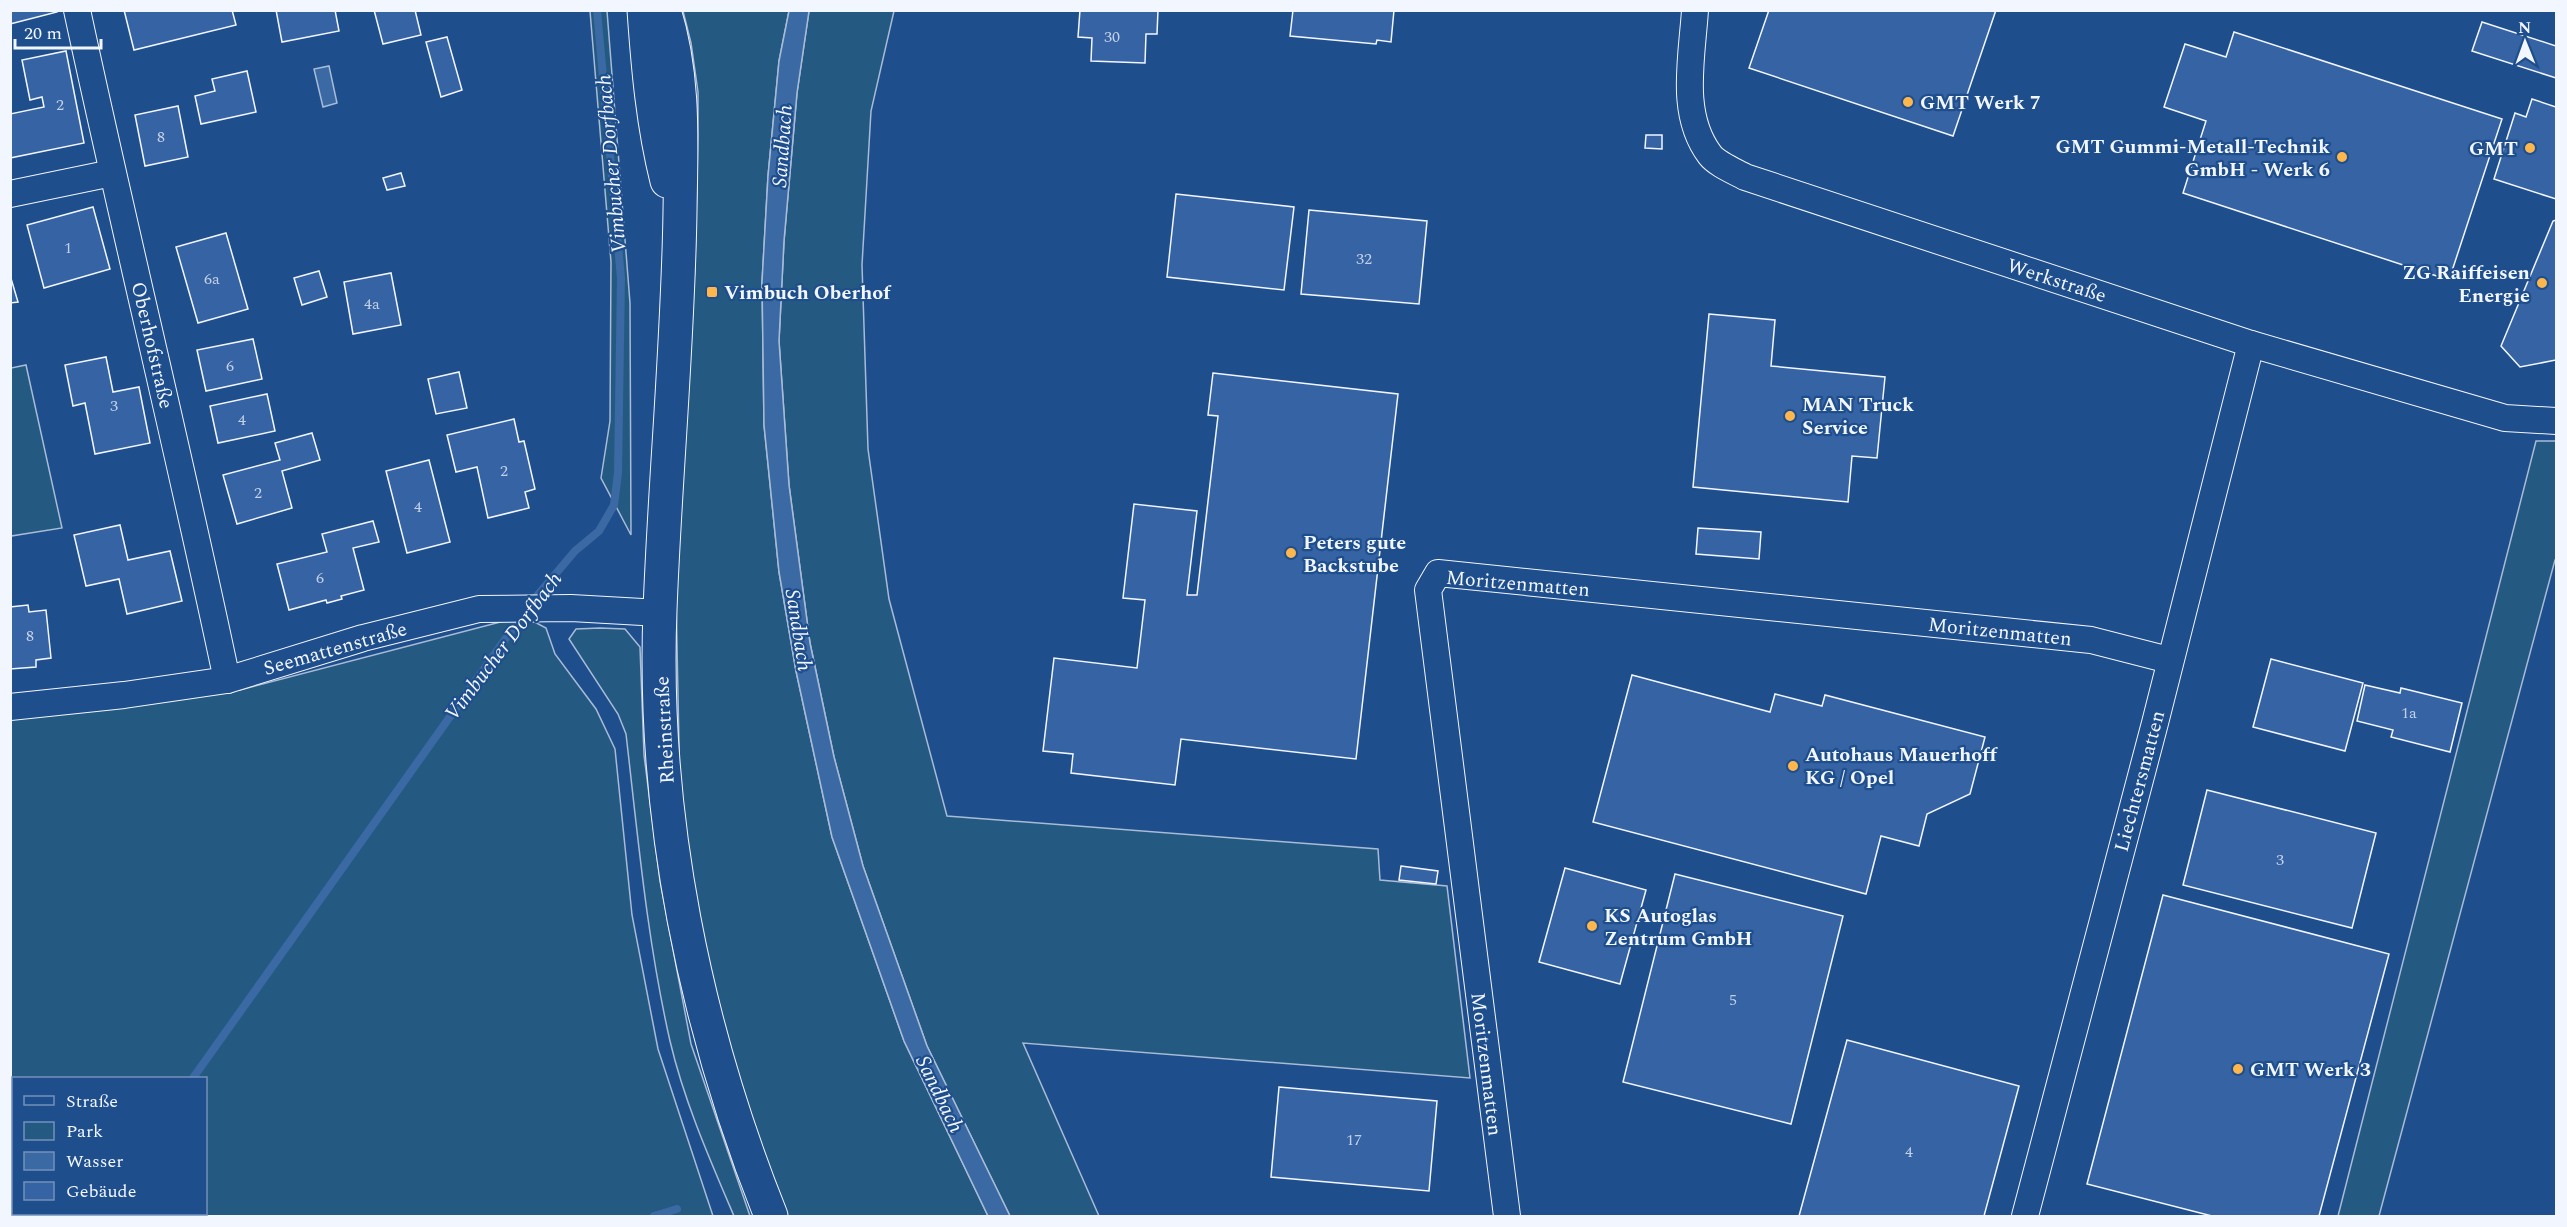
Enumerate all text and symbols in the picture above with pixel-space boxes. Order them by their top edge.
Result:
scale bar [15,12,100,50]
north arrow [2495,12,2555,72]
text: N [2518,16,2531,40]
text: 20 m [24,20,62,47]
house number: 30 [1104,25,1120,49]
water label: Vimbucher Dorfbach [588,73,636,255]
place label: GMT Werk 7 [1920,88,2041,118]
house number: 2 [56,93,64,117]
marker: GMT Werk 7 [1901,95,1915,109]
water label: Sandbach [764,103,802,189]
house number: 8 [157,125,165,149]
place label: GMT Gummi-Metall-Technik GmbH - Werk 6 [2055,132,2330,185]
place label: GMT [2469,134,2518,164]
marker: GMT [2523,141,2537,155]
marker: GMT Gummi-Metall-Technik GmbH - Werk 6 [2335,150,2349,164]
house number: 1 [64,236,72,260]
house number: 32 [1356,247,1372,271]
street label: Werkstraße [2003,251,2110,311]
place label: ZG Raiffeisen Energie [2402,258,2530,311]
house number: 6a [204,267,220,291]
marker: ZG Raiffeisen Energie [2535,276,2549,290]
place label: Vimbuch Oberhof [724,278,892,308]
street label: Oberhofstraße [123,279,181,412]
marker: Vimbuch Oberhof [705,285,719,299]
house number: 4a [364,292,380,316]
house number: 6 [226,354,234,378]
place label: MAN Truck Service [1802,390,1914,443]
house number: 3 [110,394,118,418]
house number: 4 [238,408,246,432]
marker: MAN Truck Service [1783,409,1797,423]
house number: 2 [500,459,508,483]
house number: 2 [254,481,262,505]
house number: 4 [414,495,422,519]
place label: Peters gute Backstube [1303,528,1406,581]
marker: Peters gute Backstube [1284,546,1298,560]
street label: Moritzenmatten [1445,563,1591,605]
water label: Vimbucher Dorfbach [437,565,571,728]
house number: 6 [316,566,324,590]
water label: Sandbach [776,587,820,674]
street label: Moritzenmatten [1927,610,2073,654]
street label: Seemattenstraße [260,614,411,684]
house number: 8 [26,624,34,648]
street label: Rheinstraße [647,675,683,785]
house number: 1a [2401,701,2417,725]
street label: Liechtersmatten [2107,707,2173,855]
place label: Autohaus Mauerhoff KG / Opel [1805,740,1998,793]
marker: Autohaus Mauerhoff KG / Opel [1786,759,1800,773]
house number: 3 [2276,848,2284,872]
place label: KS Autoglas Zentrum GmbH [1604,901,1753,954]
marker: KS Autoglas Zentrum GmbH [1585,919,1599,933]
house number: 5 [1729,988,1737,1012]
street label: Moritzenmatten [1462,991,1510,1138]
water label: Sandbach [907,1050,972,1139]
place label: GMT Werk 3 [2250,1055,2371,1085]
marker: GMT Werk 3 [2231,1062,2245,1076]
legend [12,1077,207,1215]
text: Straße [66,1088,118,1115]
text: Park [66,1118,103,1145]
house number: 17 [1346,1128,1362,1152]
house number: 4 [1905,1140,1913,1164]
text: Wasser [66,1148,123,1175]
text: Gebäude [66,1178,136,1205]

